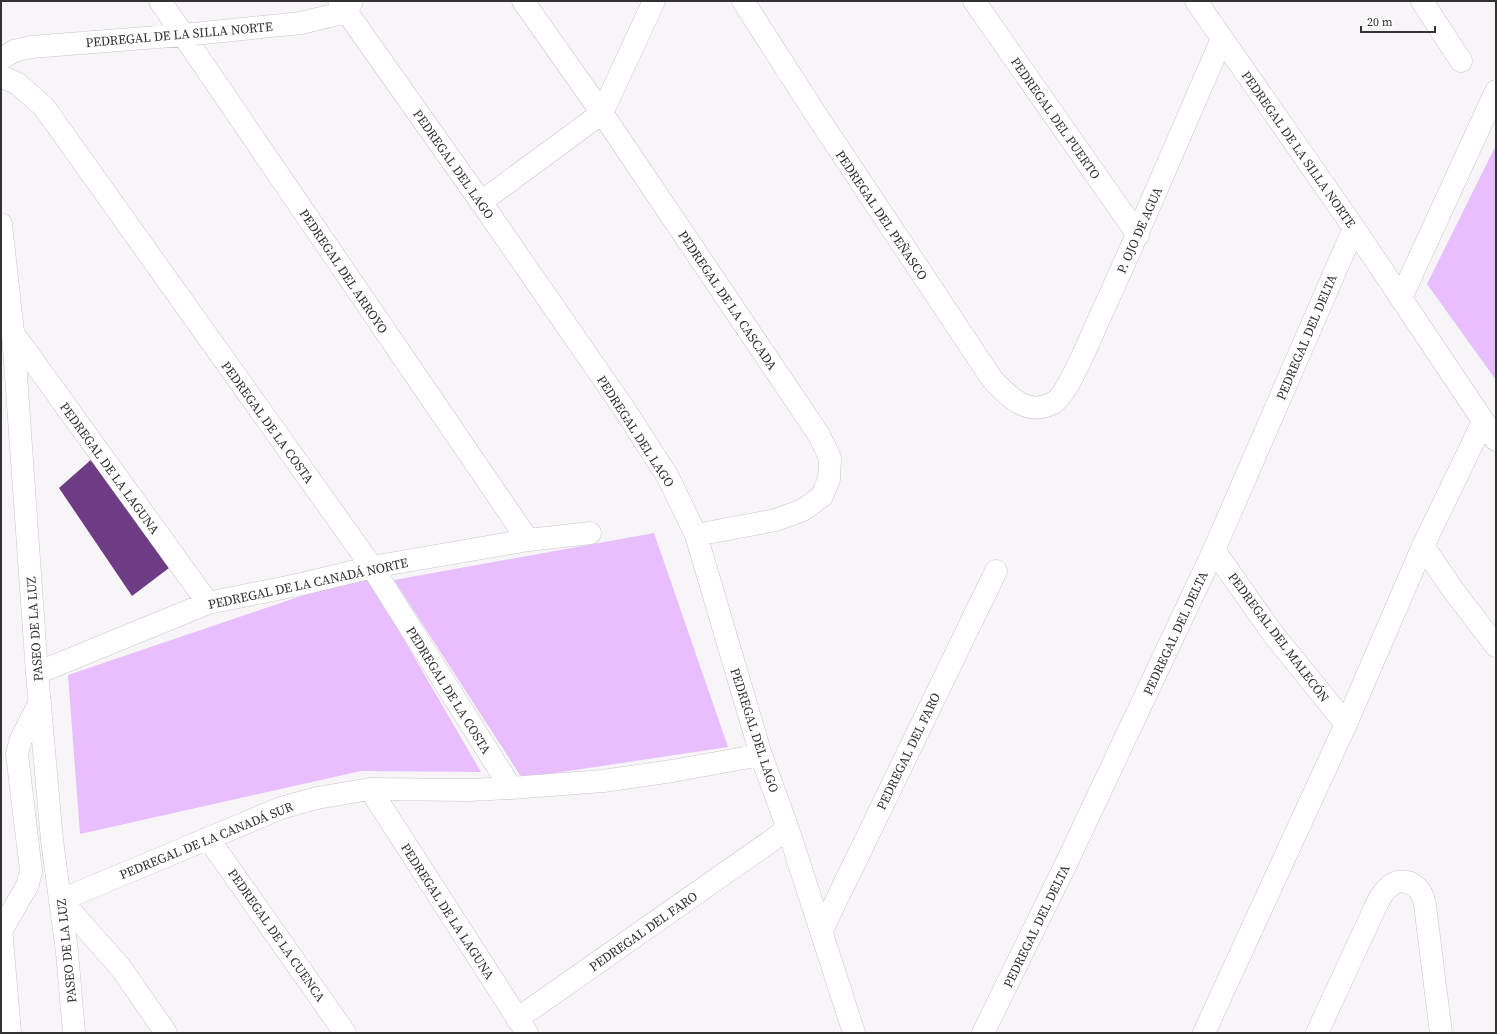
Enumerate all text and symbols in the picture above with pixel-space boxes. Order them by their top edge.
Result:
scale bar [1361,8,1435,34]
text: 20 m [1367,14,1393,30]
street label: PEDREGAL DE LA SILLA NORTE [85,18,273,51]
street label: PEDREGAL DEL PUERTO [1007,54,1104,183]
street label: PEDREGAL DE LA SILLA NORTE [1238,67,1360,231]
street label: PEDREGAL DEL LAGO [409,106,498,222]
street label: PEDREGAL DEL PEÑASCO [832,147,931,283]
street label: P. OJO DE AGUA [1113,184,1166,276]
street label: PEDREGAL DEL ARROYO [296,206,392,337]
street label: PEDREGAL DE LA CASCADA [674,227,781,374]
street label: PEDREGAL DEL DELTA [1272,271,1341,403]
street label: PEDREGAL DE LA COSTA [217,358,318,487]
street label: PEDREGAL DEL LAGO [593,372,678,490]
street label: PEDREGAL DE LA LAGUNA [56,399,163,538]
street label: PEDREGAL DE LA CANADÁ NORTE [207,554,410,613]
street label: PEDREGAL DEL DELTA [1139,568,1212,698]
street label: PEDREGAL DEL MALECÓN [1224,569,1333,706]
street label: PASEO DE LA LUZ [22,576,47,682]
street label: PEDREGAL DE LA COSTA [402,623,495,757]
street label: PEDREGAL DEL LAGO [726,666,783,795]
street label: PEDREGAL DEL FARO [873,690,944,813]
street label: PEDREGAL DE LA CANADÁ SUR [117,798,296,883]
street label: PEDREGAL DE LA LAGUNA [397,840,498,983]
street label: PEDREGAL DEL DELTA [999,862,1074,991]
street label: PEDREGAL DE LA CUENCA [224,865,329,1006]
street label: PEDREGAL DEL FARO [586,888,701,975]
street label: PASEO DE LA LUZ [53,898,80,1004]

